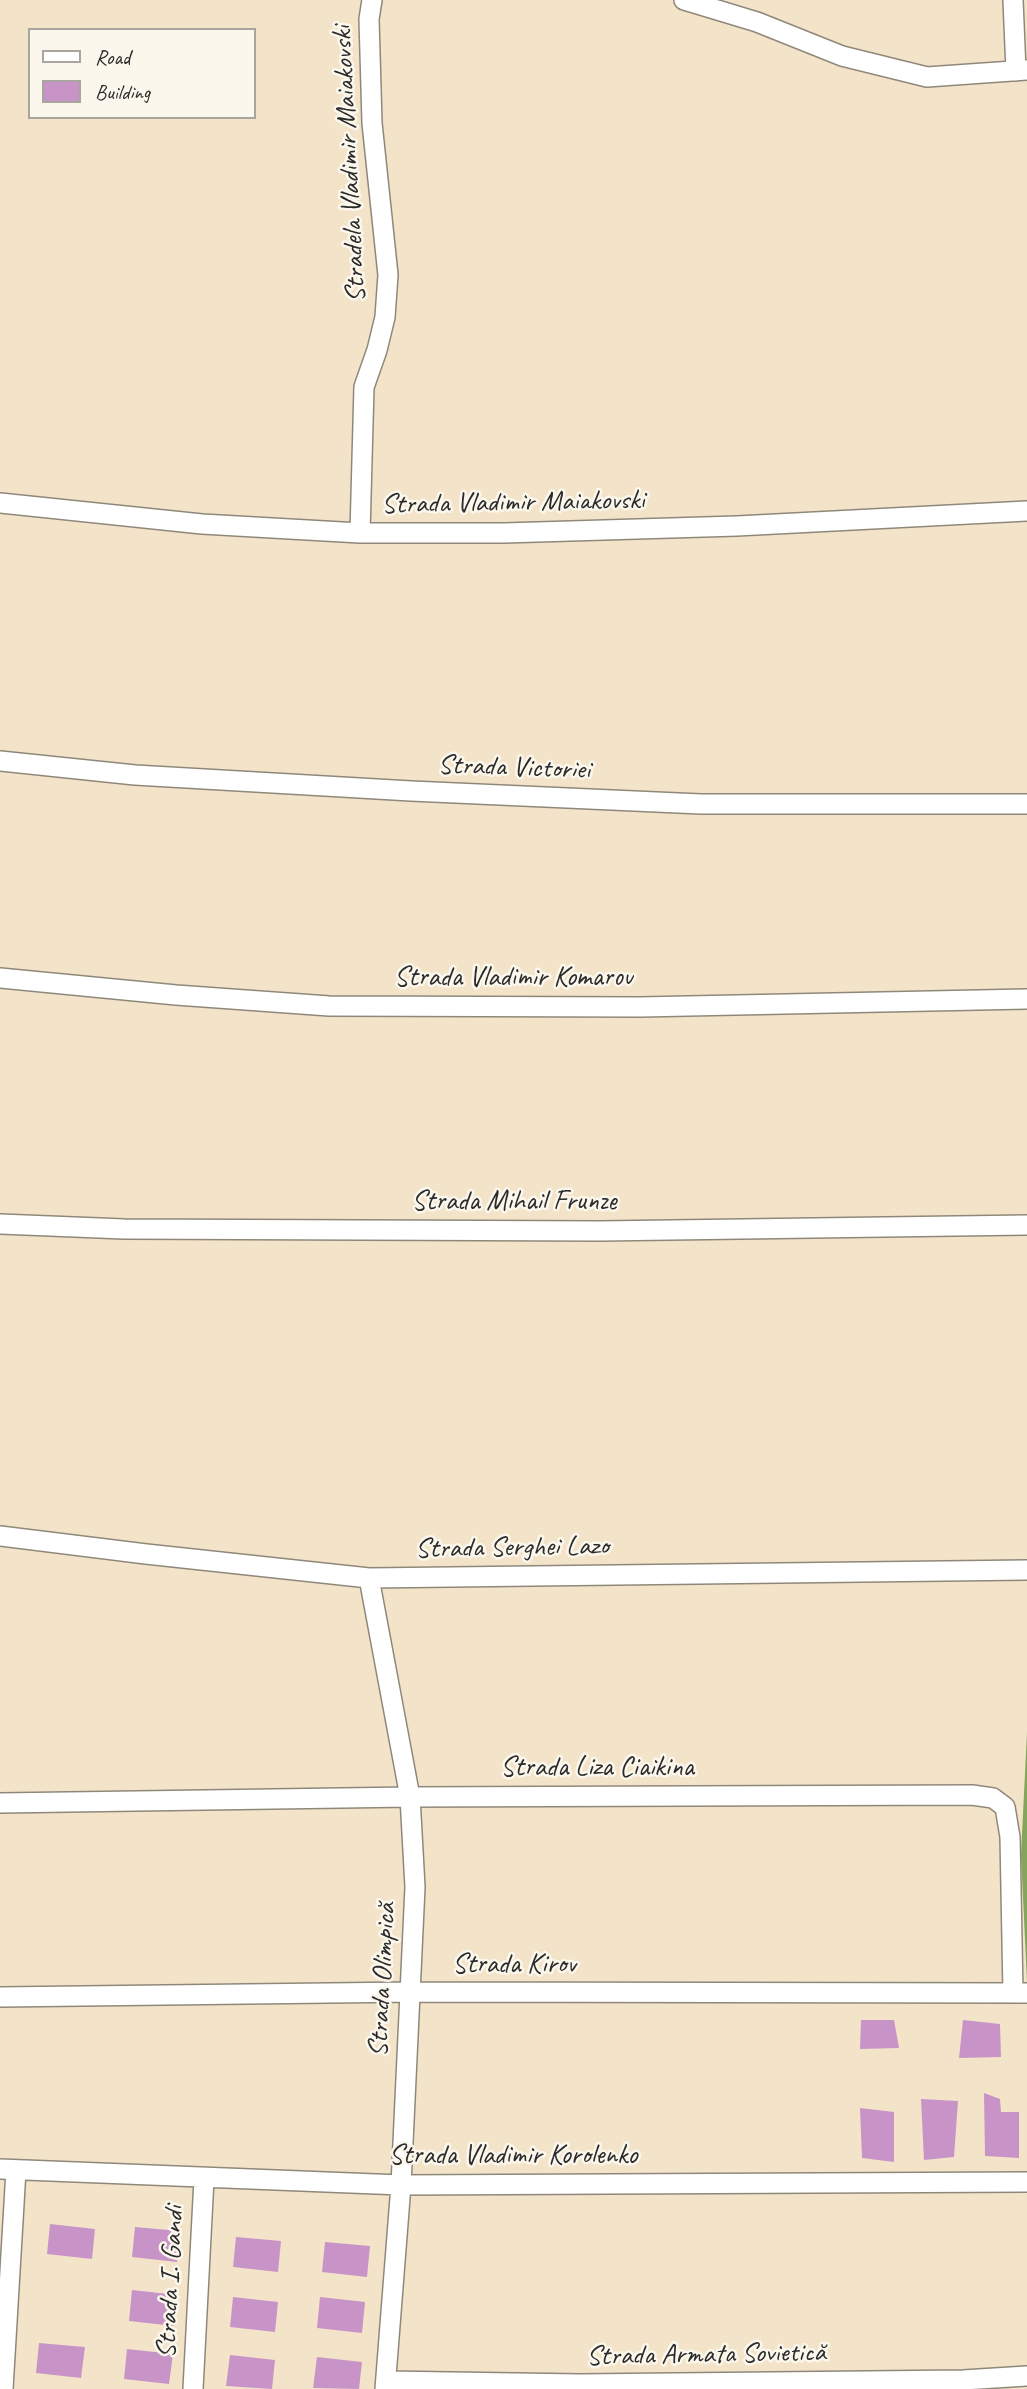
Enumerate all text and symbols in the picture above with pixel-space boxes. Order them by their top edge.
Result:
street label: Stradela Vladimir Maiakovski [326,25,374,303]
legend [28,28,256,119]
text: Road [95,44,130,70]
text: Building [95,79,150,105]
street label: Strada Vladimir Maiakovski [381,484,645,522]
street label: Strada Victoriei [437,749,591,787]
street label: Strada Vladimir Komarov [394,961,632,995]
street label: Strada Mihail Frunze [412,1185,616,1219]
street label: Strada Serghei Lazo [415,1530,609,1566]
street label: Strada Liza Ciaikina [500,1751,694,1785]
street label: Strada Olimpică [362,1902,404,2058]
street label: Strada Kirov [452,1948,576,1982]
street label: Strada Vladimir Korolenko [389,2139,637,2173]
street label: Strada I. Gandi [150,2205,192,2359]
street label: Strada Armata Sovietică [586,2336,826,2374]

